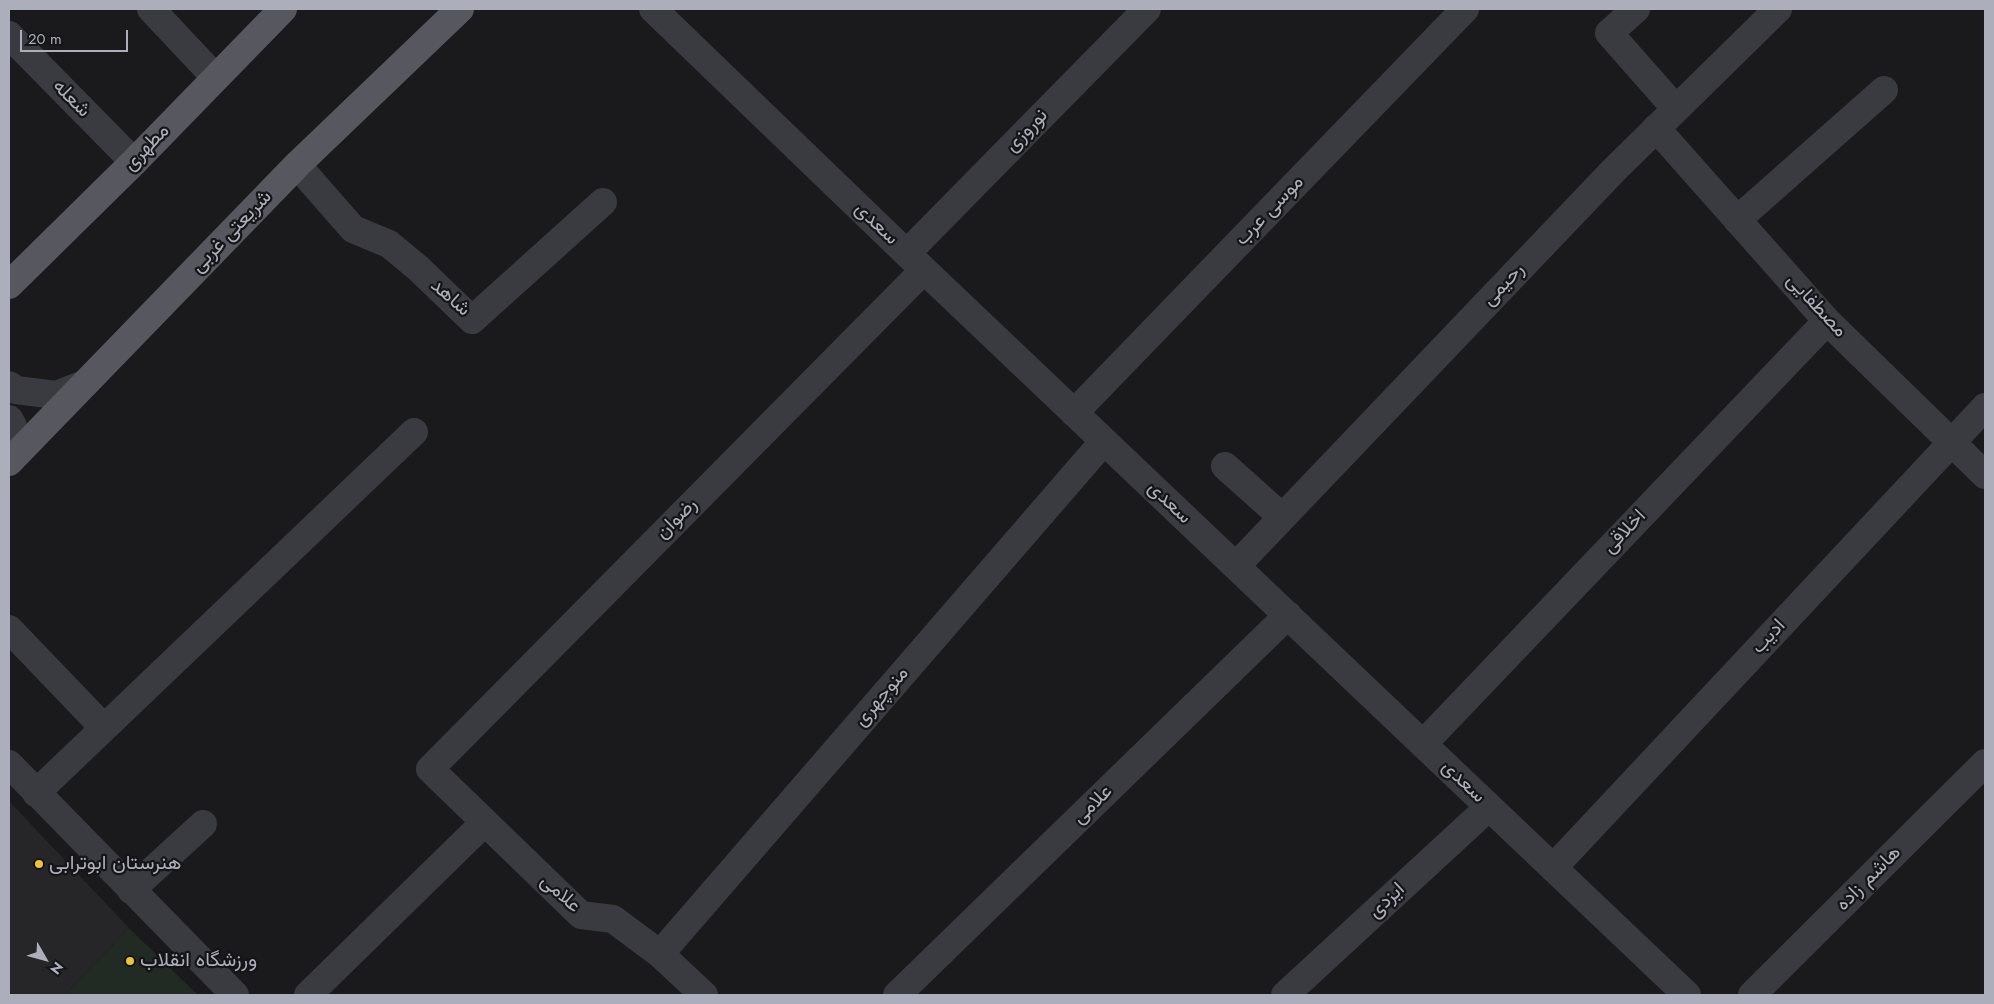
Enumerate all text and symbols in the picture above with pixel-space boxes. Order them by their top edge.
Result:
scale bar [22,20,130,52]
text: 20 m [28,28,62,50]
street label: شعله [47,75,95,123]
street label: نوروزی [1001,104,1053,158]
street label: مطهری [119,120,175,176]
street label: موسی عرب [1231,171,1309,251]
street label: شریعتی غربی [187,186,277,278]
street label: سعدی [849,197,903,251]
street label: رحیمی [1478,258,1530,312]
street label: مصطفایی [1780,269,1852,343]
street label: شاهد [425,274,475,322]
street label: سعدی [1142,476,1196,530]
street label: رضوان [651,493,703,545]
street label: اخلاقی [1598,505,1652,559]
street label: ادیب [1747,615,1791,659]
street label: منوچهری [849,662,915,732]
street label: سعدی [1436,755,1490,809]
street label: علامی [1068,780,1118,830]
street label: هاشم زاده [1831,841,1907,917]
place label: هنرستان ابوترابی [49,852,181,876]
marker: هنرستان ابوترابی [33,858,45,870]
street label: علامی [535,870,585,918]
street label: ایزدی [1364,878,1410,924]
north arrow [20,934,70,984]
place label: ورزشگاه انقلاب [140,949,257,973]
marker: ورزشگاه انقلاب [124,955,136,967]
text: N [46,958,68,979]

